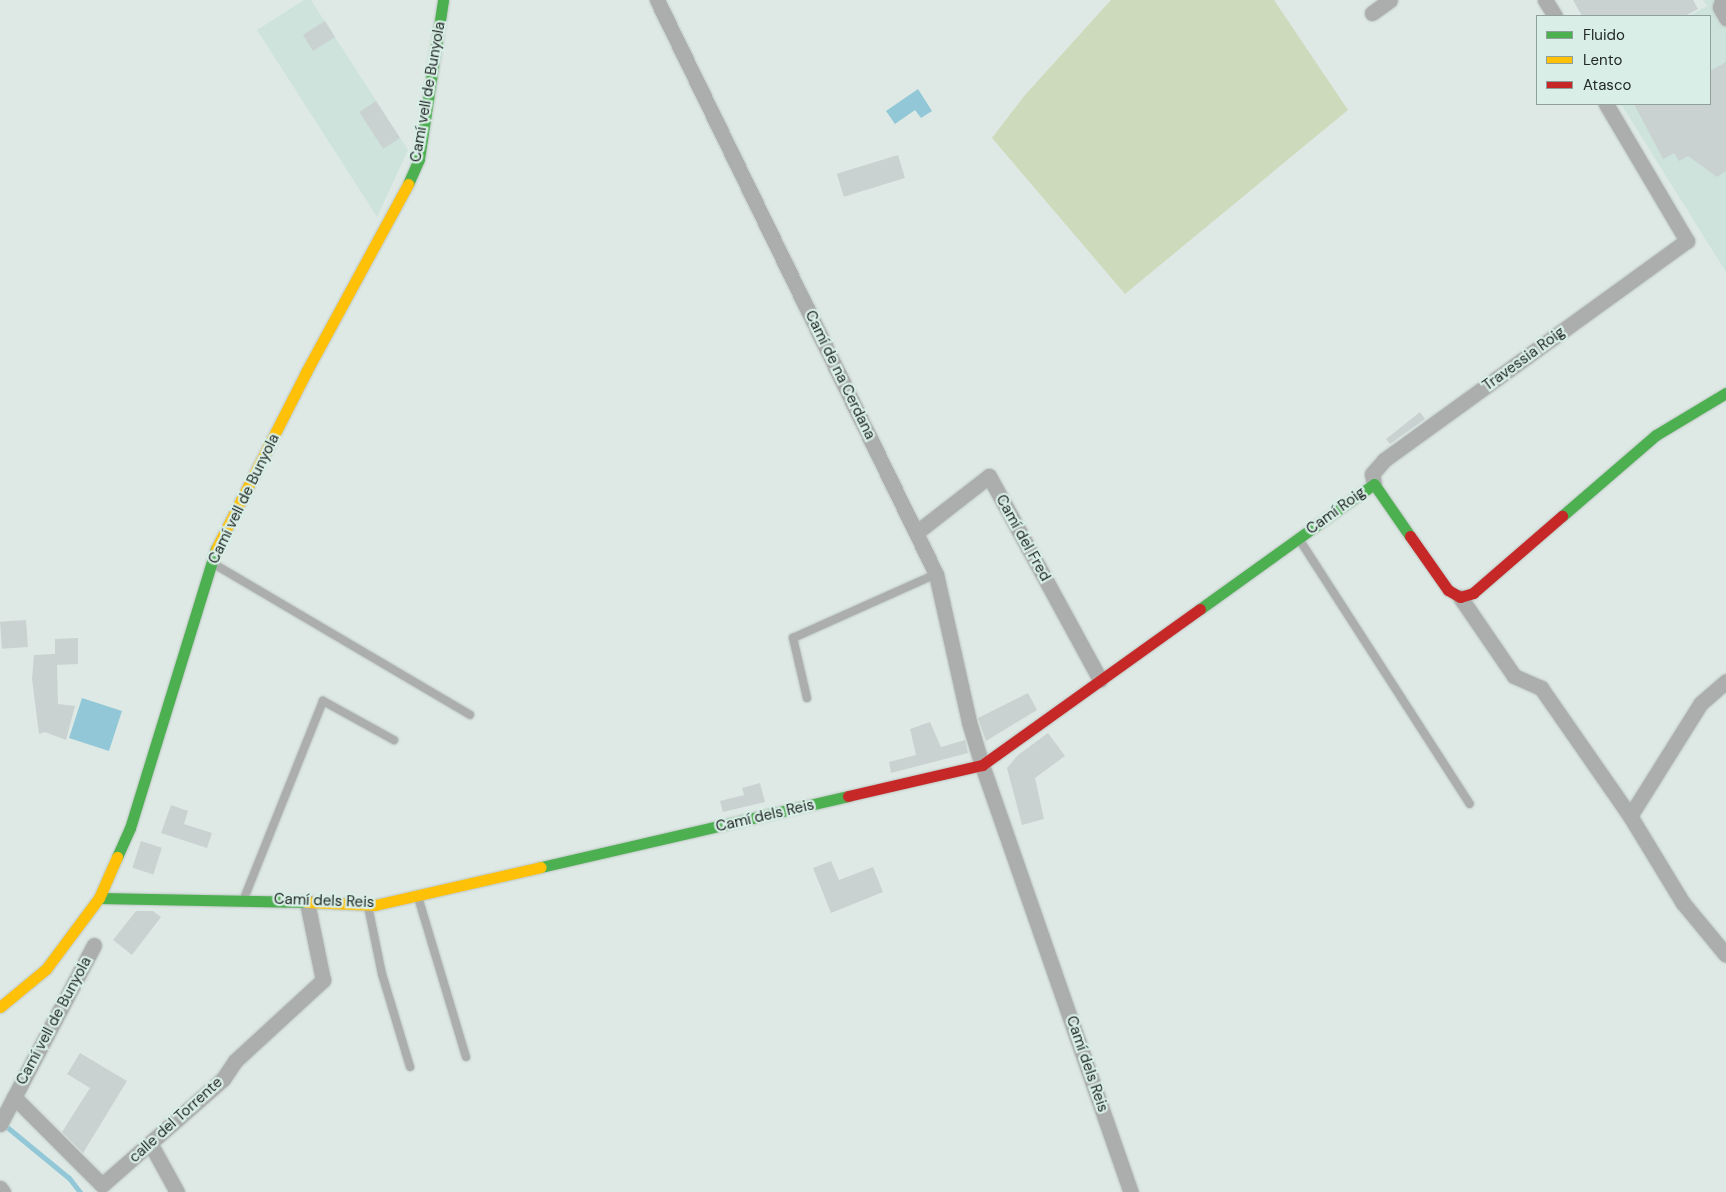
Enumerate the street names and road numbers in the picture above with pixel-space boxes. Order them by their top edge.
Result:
street label: Camí vell de Bunyola [407,20,449,164]
street label: Camí de na Cerdana [801,308,879,442]
street label: Travessia Roig [1479,323,1569,395]
street label: Camí vell de Bunyola [205,431,283,567]
street label: Camí Roig [1303,483,1369,539]
street label: Camí del Fred [992,492,1054,584]
street label: Camí dels Reis [714,796,816,836]
street label: Camí dels Reis [273,890,375,912]
street label: Camí vell de Bunyola [13,954,95,1088]
street label: Camí dels Reis [1062,1014,1112,1114]
street label: calle del Torrente [126,1073,226,1167]

